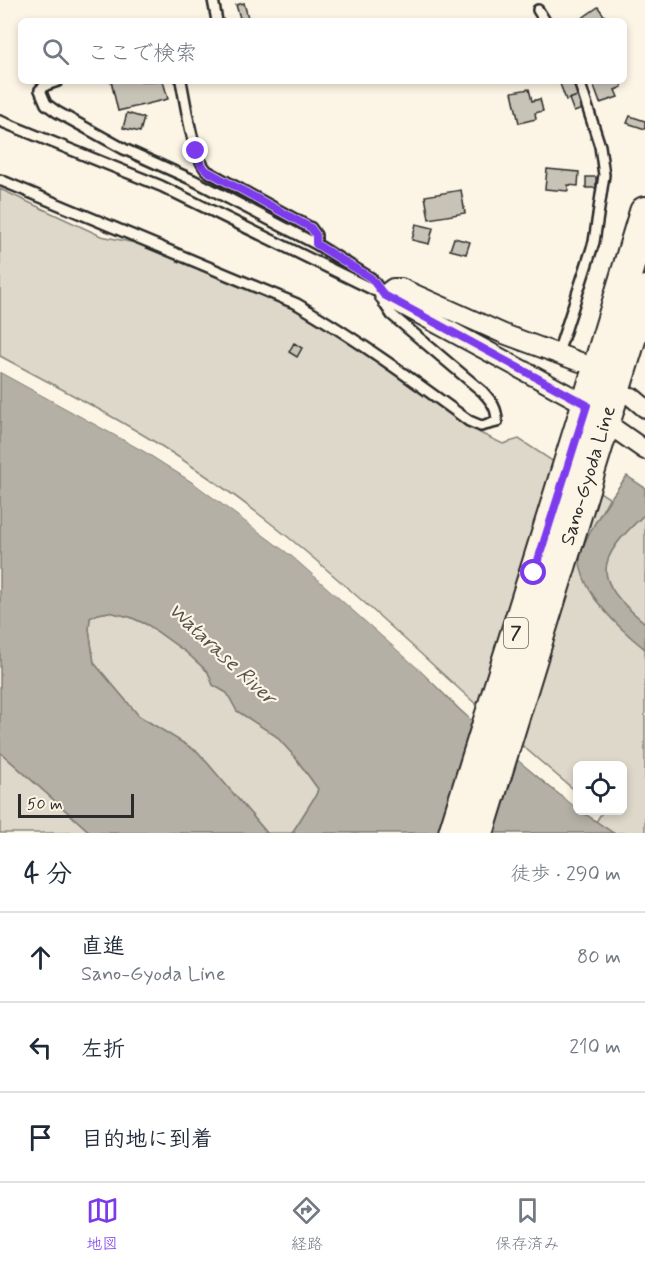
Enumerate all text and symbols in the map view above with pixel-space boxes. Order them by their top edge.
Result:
search box [18,18,627,84]
icon: search [39,35,72,68]
text: ここで検索 [87,40,197,68]
route end [182,137,208,163]
street label: Sano-Gyoda Line [554,402,622,549]
route start [520,559,546,585]
water label: Watarase River [162,597,284,713]
road number: 7 [504,618,528,648]
map controls [573,761,627,815]
button: locate [573,761,627,815]
scale bar [18,791,134,818]
text: 50 m [27,794,63,815]
text: 4 分 [24,858,72,892]
text: 徒歩 · 290 m [511,861,621,888]
text: 直進 [81,933,125,961]
icon: ahead [24,941,57,974]
text: 80 m [577,944,621,971]
text: Sano-Gyoda Line [81,961,226,988]
icon: left [24,1031,57,1064]
text: 210 m [569,1034,621,1061]
text: 左折 [81,1036,125,1064]
icon: arrive [24,1121,57,1154]
text: 目的地に到着 [81,1126,213,1154]
tab: 地図 [86,1194,119,1255]
tab: 経路 [290,1194,323,1255]
tab: 保存済み [495,1194,559,1255]

